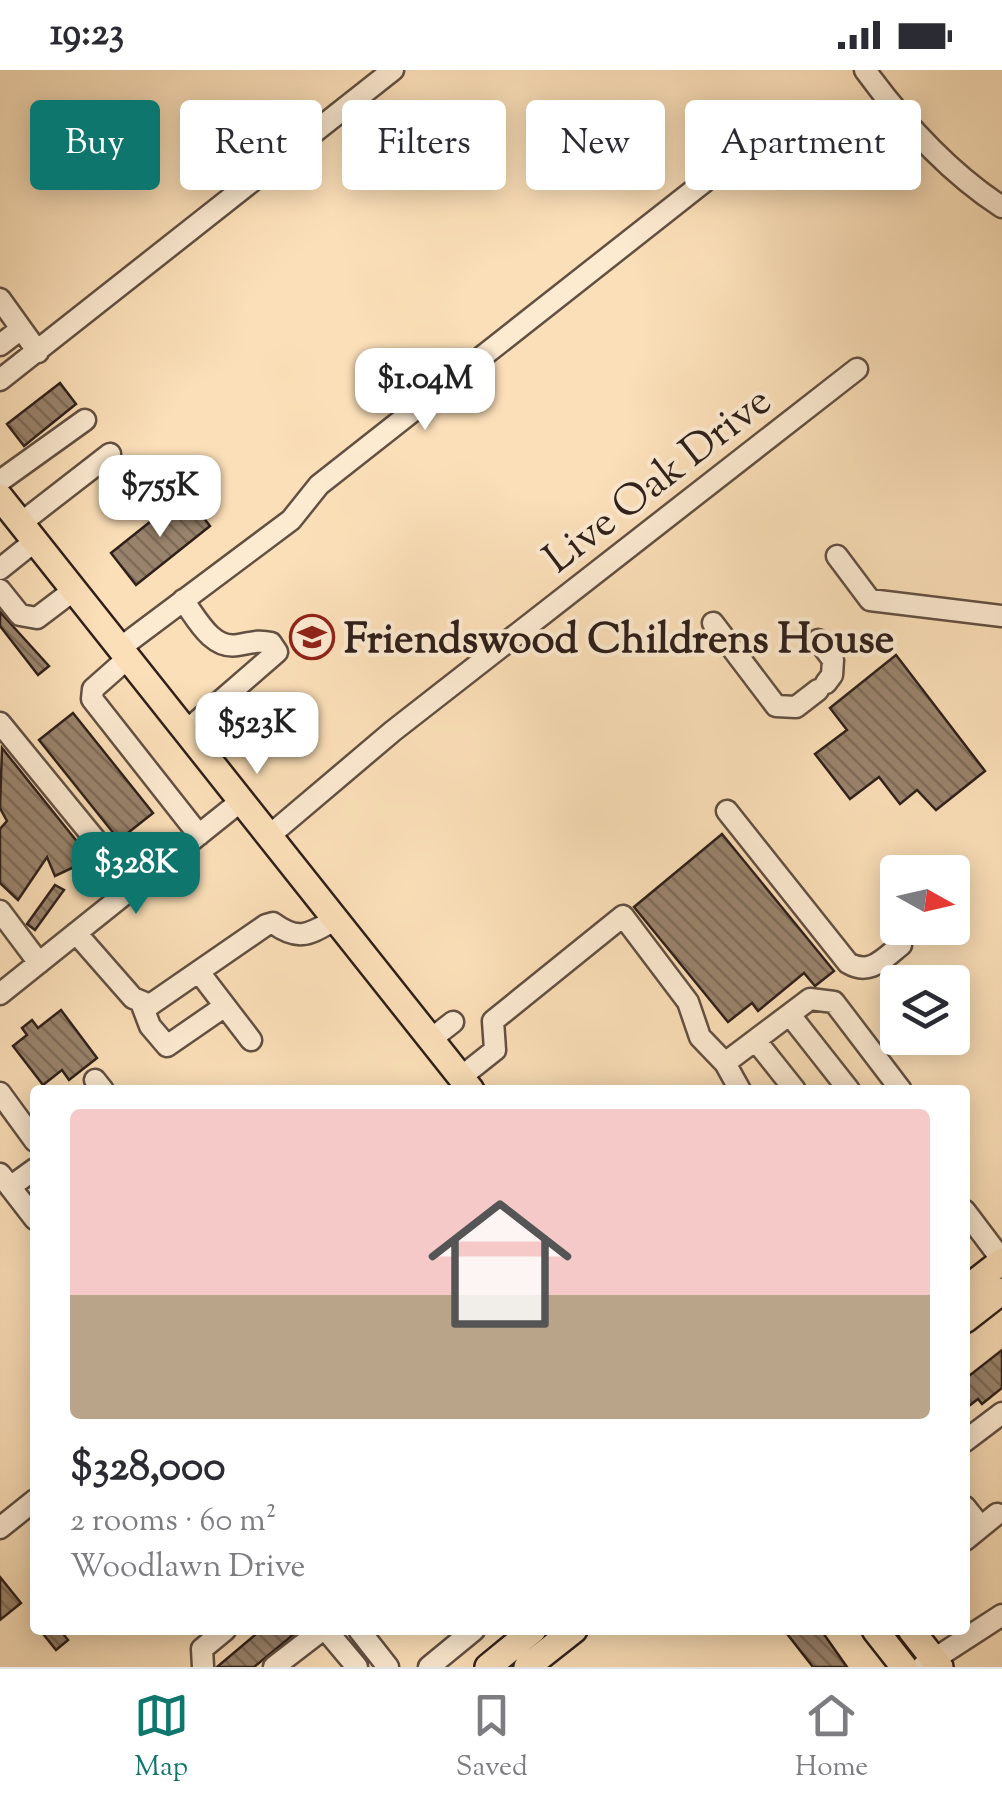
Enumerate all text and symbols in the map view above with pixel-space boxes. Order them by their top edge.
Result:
text: 19:23 [50,8,124,62]
chip: Buy [30,100,160,190]
chip: Rent [180,100,322,190]
chip: Filters [342,100,506,190]
chip: New [526,100,665,190]
chip: Apartment [685,100,921,190]
pin: $1.04M [344,348,506,433]
text: $1.04M [377,357,473,403]
street label: Live Oak Drive [532,374,786,590]
pin: $755K [90,455,230,540]
text: $755K [121,464,199,510]
place label: Friendswood Childrens House [344,612,894,672]
school or university icon: Friendswood Childrens House [289,614,335,660]
pin: $523K [187,692,327,777]
text: $523K [217,701,297,747]
pin: $328K [66,832,206,917]
text: $328K [94,841,178,887]
north arrow [880,855,970,945]
map controls [880,855,970,1055]
button: layers [880,965,970,1055]
icon: home [410,1174,590,1354]
text: $328,000 [70,1439,226,1499]
text: 2 rooms · 60 m² [70,1499,276,1545]
text: Woodlawn Drive [70,1545,305,1591]
tab: Map [134,1688,189,1788]
tab: Saved [456,1688,528,1788]
tab: Home [795,1688,868,1788]

